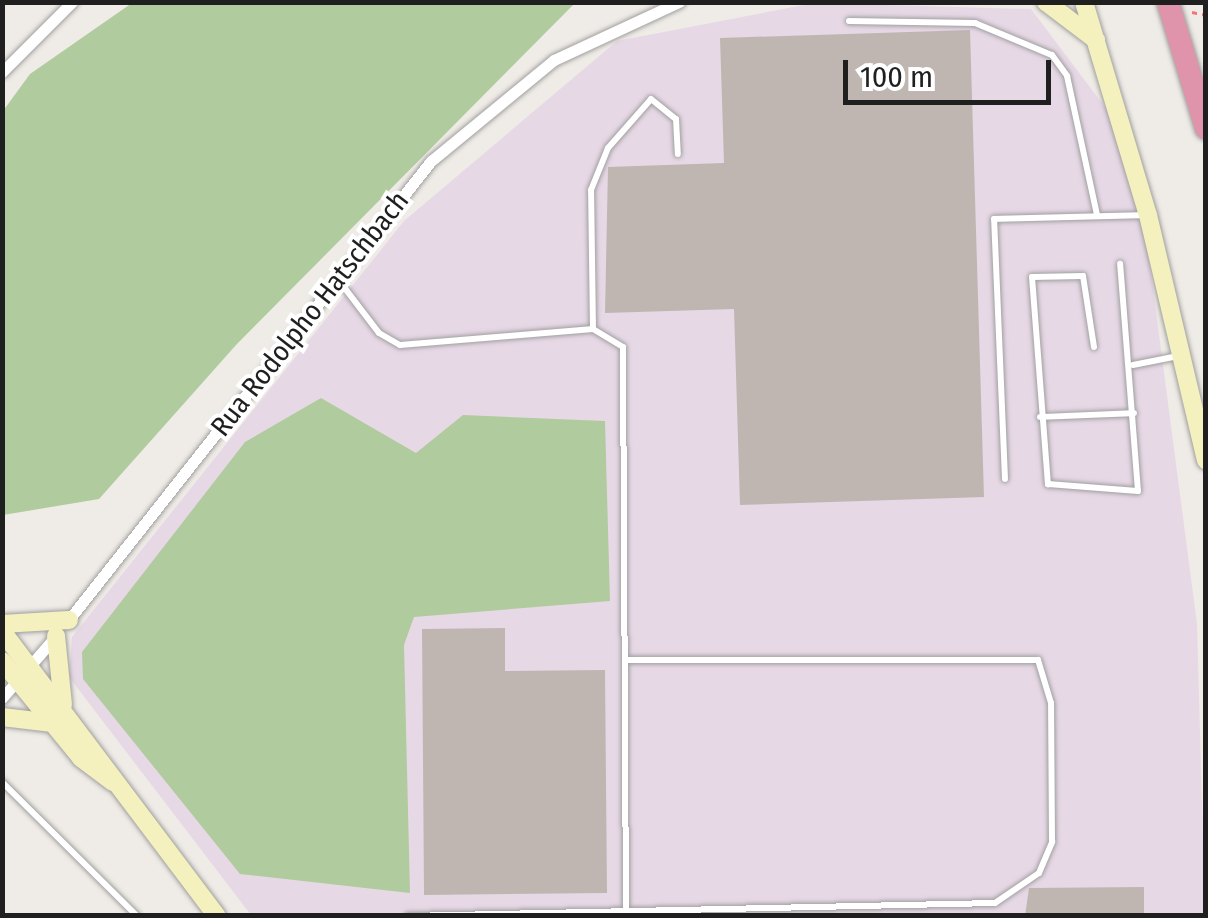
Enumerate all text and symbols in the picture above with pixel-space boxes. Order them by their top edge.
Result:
scale bar [848,40,1056,102]
text: 100 m [860,59,933,95]
street label: Rua Rodolpho Hatschbach [204,185,416,443]

